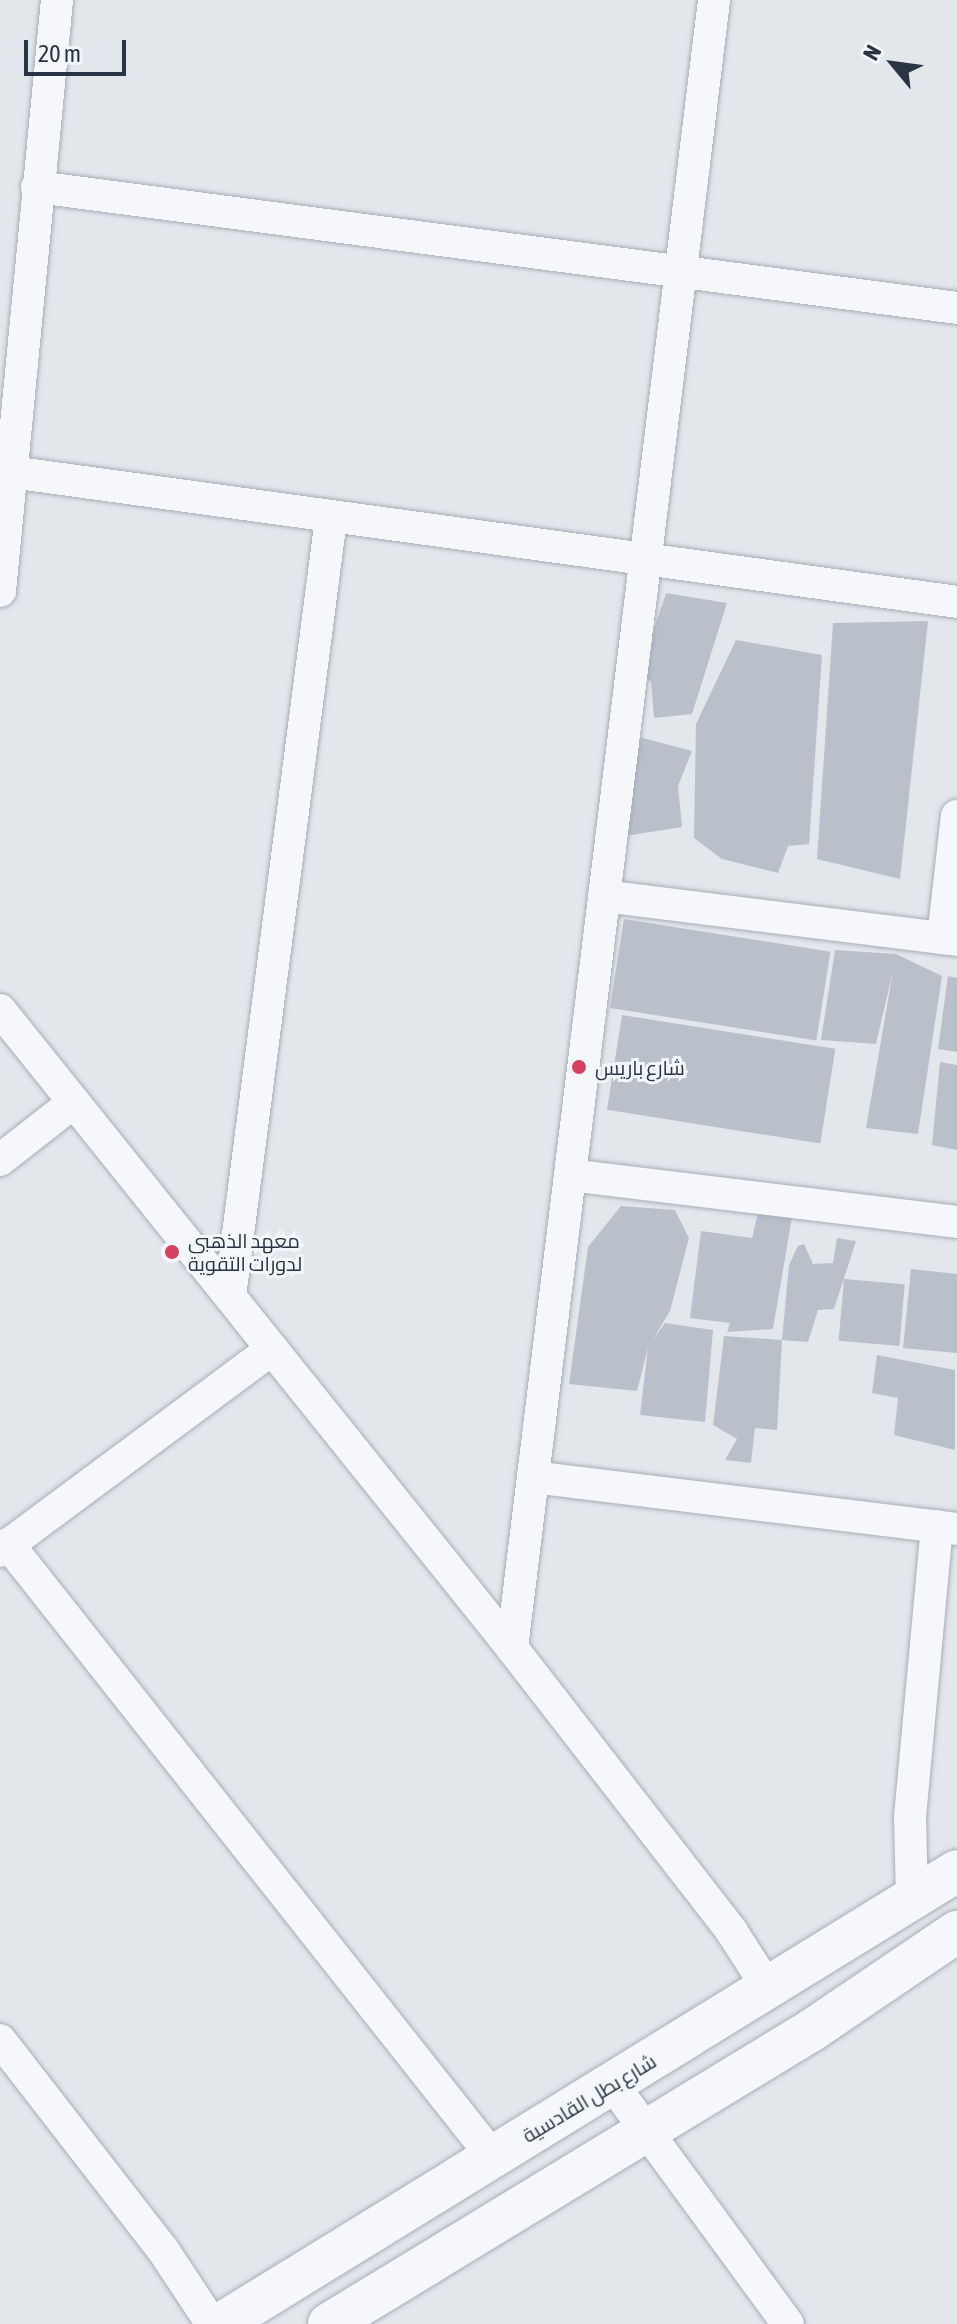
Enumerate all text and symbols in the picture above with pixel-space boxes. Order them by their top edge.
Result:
scale bar [28,24,130,74]
north arrow [853,24,933,104]
text: 20 m [38,40,81,67]
text: N [857,40,887,64]
place label: شارع باريس [595,1055,685,1079]
marker: شارع باريس [570,1058,588,1076]
place label: معهد الذهبي لدورات التقوية [188,1228,302,1275]
marker: معهد الذهبي لدورات التقوية [163,1243,181,1261]
street label: شارع بطل القادسية [518,2049,660,2147]

